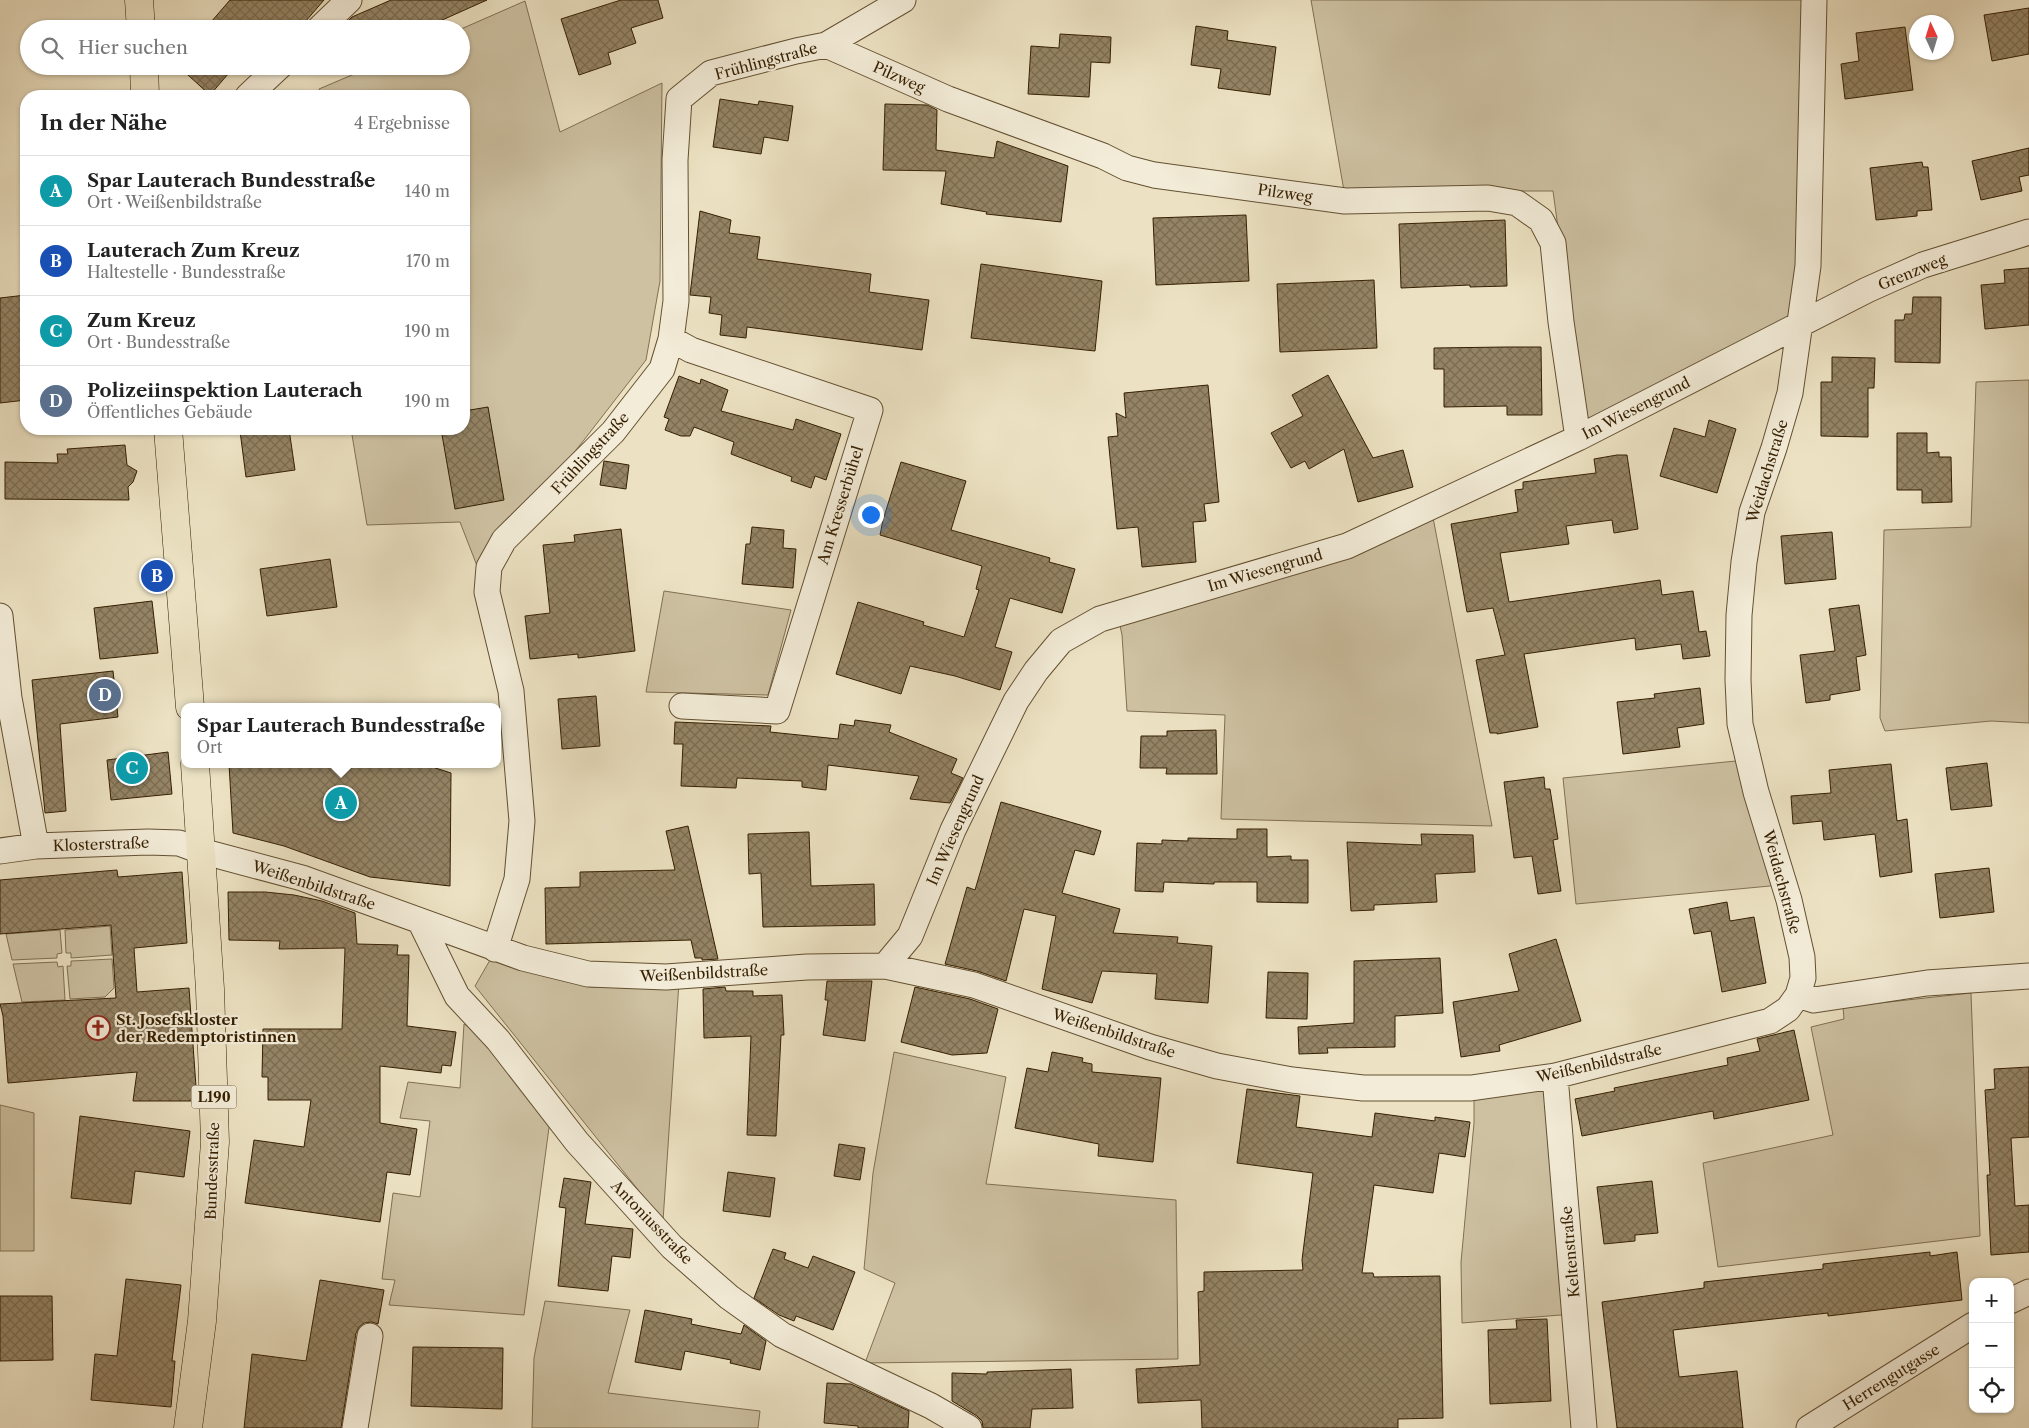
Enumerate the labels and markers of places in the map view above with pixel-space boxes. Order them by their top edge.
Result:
pin: B [141,557,173,595]
pin: D [89,676,121,714]
pin: C [116,749,148,787]
pin: A [325,784,357,822]
place label: St. Josefskloster der Redemptoristinnen [116,1010,297,1046]
church icon: St. Josefskloster der Redemptoristinnen [85,1015,111,1041]

